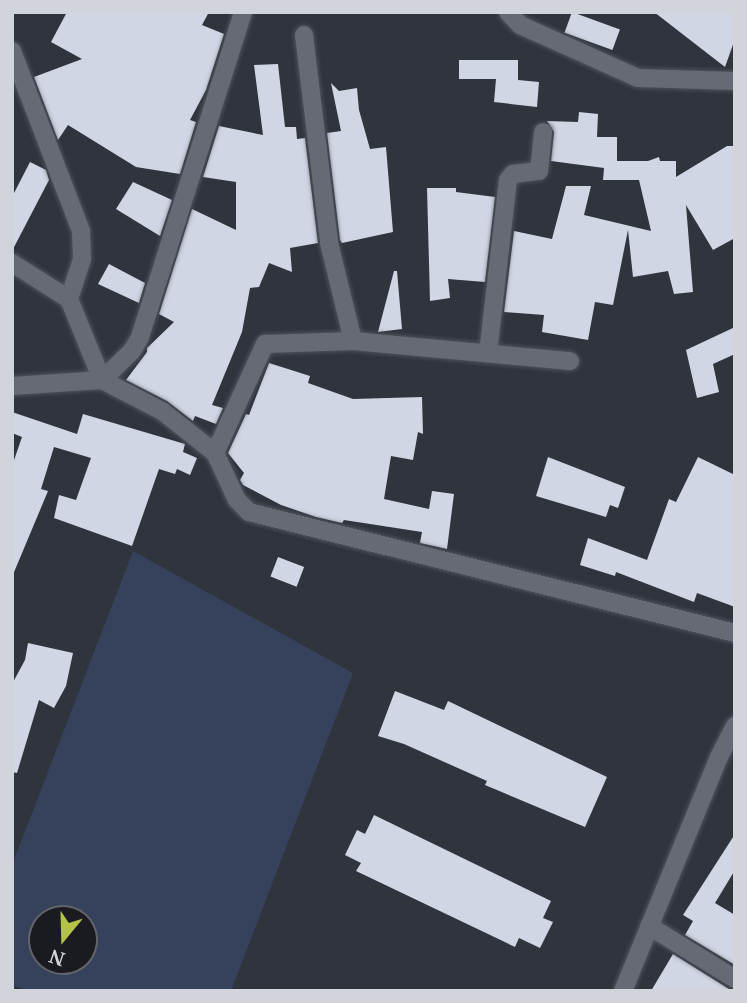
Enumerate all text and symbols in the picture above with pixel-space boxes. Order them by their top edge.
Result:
north arrow [28,905,98,975]
text: N [46,943,68,973]

